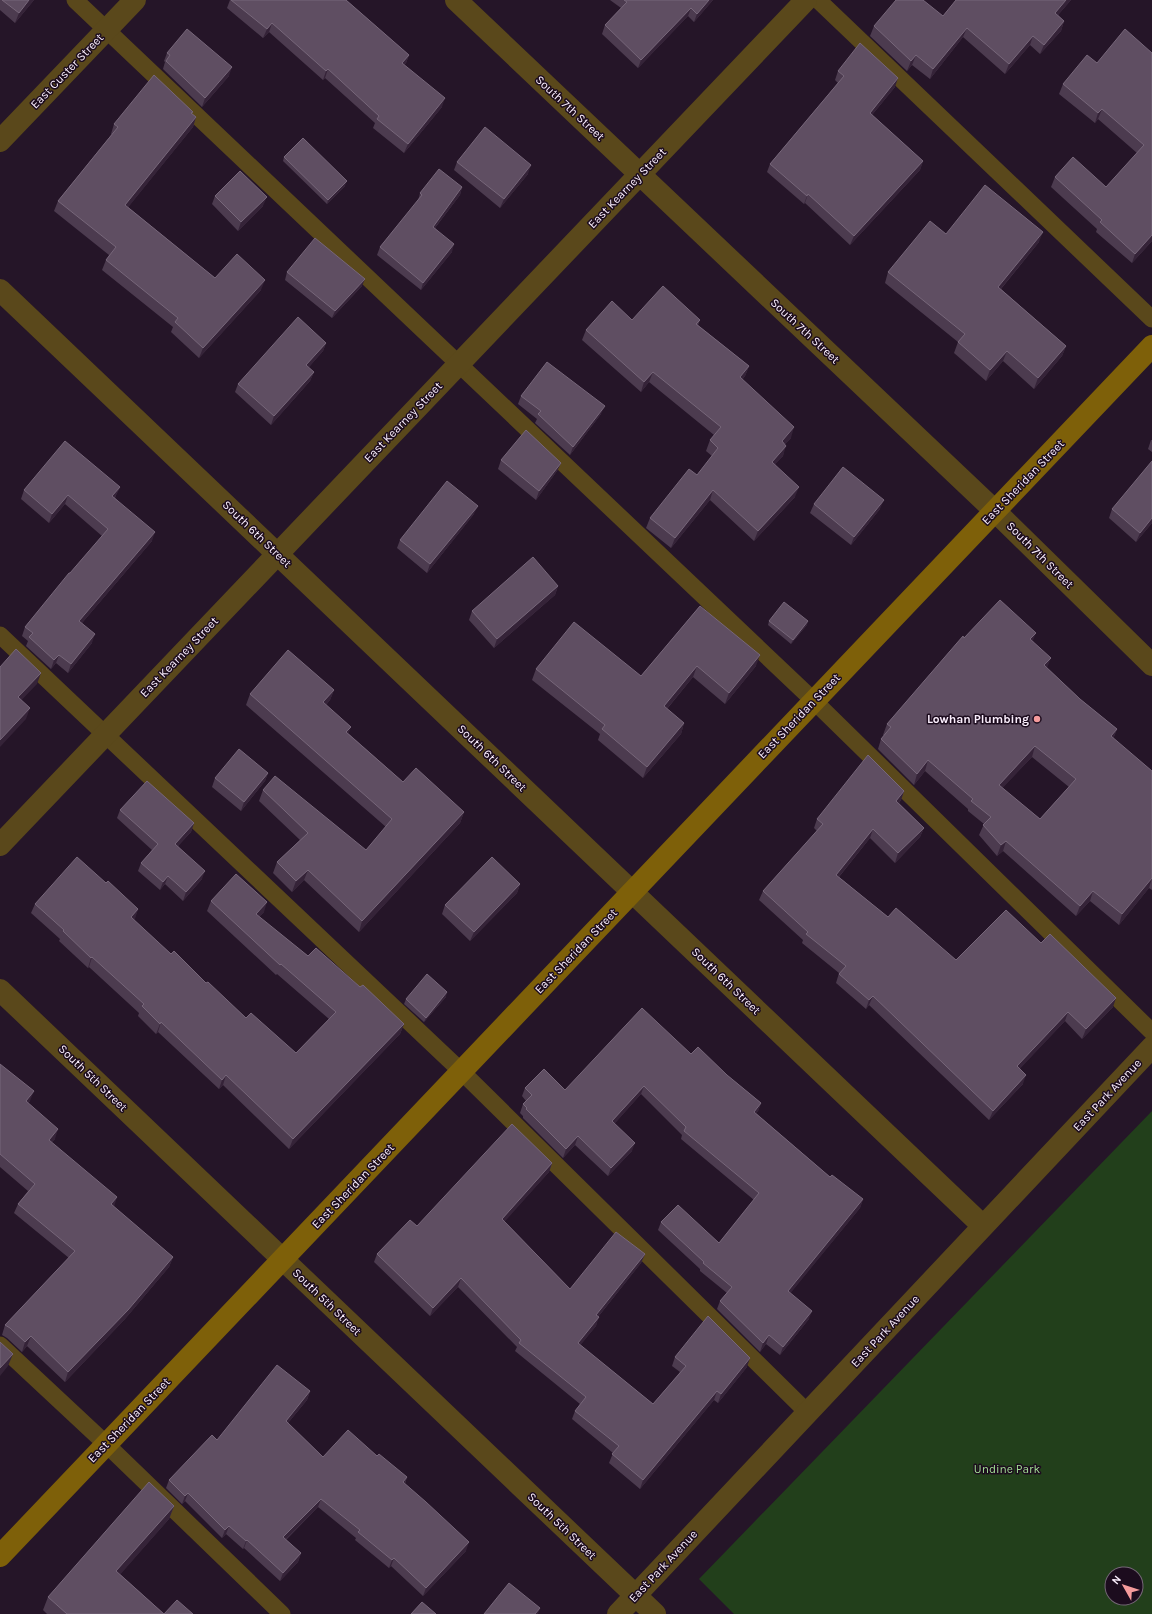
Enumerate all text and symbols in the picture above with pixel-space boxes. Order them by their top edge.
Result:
street label: East Custer Street [28,30,107,111]
street label: South 7th Street [533,73,608,144]
street label: East Kearney Street [585,145,669,231]
street label: South 7th Street [768,296,843,367]
street label: East Kearney Street [361,379,445,465]
street label: East Sheridan Street [979,436,1067,527]
street label: South 6th Street [220,498,295,571]
street label: South 7th Street [1004,519,1077,592]
street label: East Kearney Street [137,614,221,700]
street label: East Sheridan Street [755,670,843,761]
place label: Lowhan Plumbing [927,712,1029,726]
marker: Lowhan Plumbing [1032,714,1042,724]
street label: South 6th Street [455,722,530,795]
street label: East Sheridan Street [532,905,620,996]
street label: South 6th Street [689,945,764,1018]
street label: South 5th Street [56,1042,131,1115]
street label: East Park Avenue [1070,1056,1144,1134]
street label: East Sheridan Street [309,1140,397,1231]
street label: South 5th Street [290,1266,365,1339]
street label: East Park Avenue [848,1292,922,1370]
street label: East Sheridan Street [85,1374,173,1465]
park label: Undine Park [974,1462,1040,1476]
street label: South 5th Street [525,1490,600,1563]
street label: East Park Avenue [626,1527,700,1605]
north arrow [1104,1566,1144,1606]
text: N [1109,1573,1124,1587]

